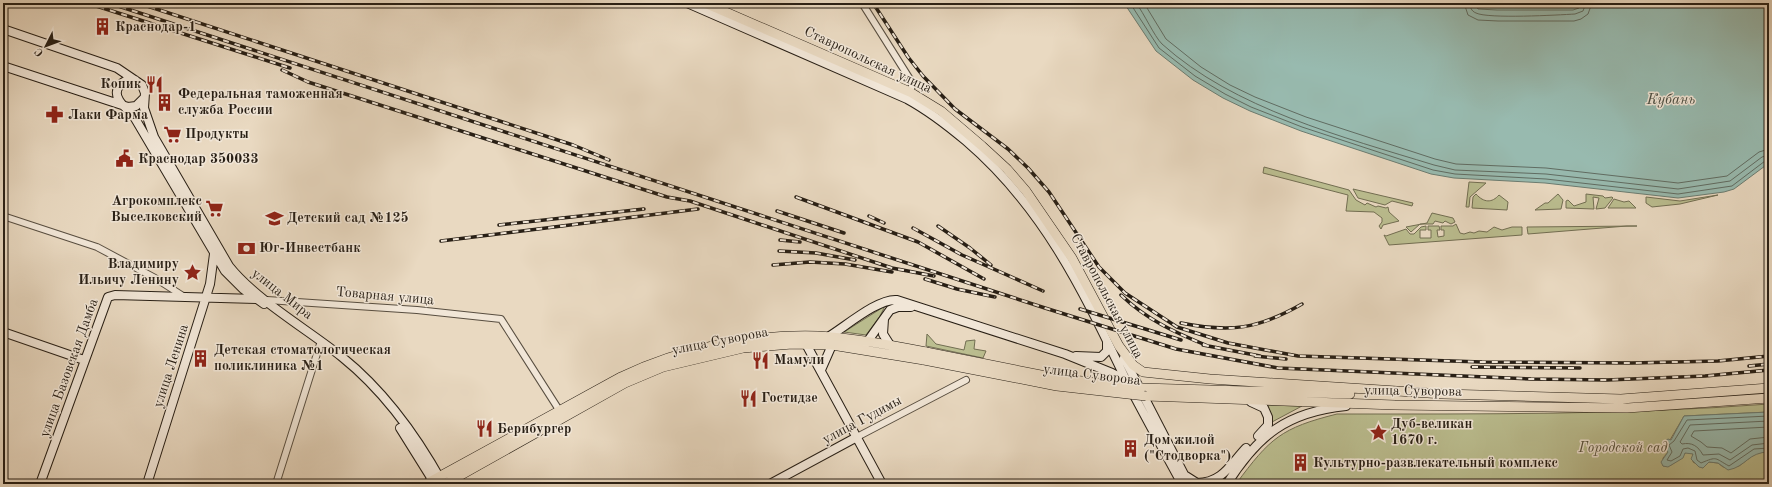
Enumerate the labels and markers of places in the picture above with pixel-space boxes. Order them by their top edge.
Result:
building icon: Краснодар-1 [92,17,112,37]
place label: Краснодар-1 [115,20,196,34]
restaurant icon: Копик [144,74,164,94]
place label: Копик [100,77,142,91]
place label: Федеральная таможенная служба России [178,87,343,117]
building icon: Федеральная таможенная служба России [155,92,175,112]
pharmacy icon: Лаки Фарма [45,105,65,125]
place label: Лаки Фарма [68,108,148,122]
supermarket icon: Продукты [162,124,182,144]
place label: Продукты [185,127,249,141]
public building icon: Краснодар 350033 [115,149,135,169]
place label: Краснодар 350033 [138,152,259,166]
place label: Агрокомплекс Выселковский [111,194,202,224]
supermarket icon: Агрокомплекс Выселковский [205,199,225,219]
school or university icon: Детский сад №125 [264,208,284,228]
place label: Детский сад №125 [287,211,409,225]
bank icon: Юг-Инвестбанк [236,238,256,258]
place label: Юг-Инвестбанк [259,241,361,255]
place label: Владимиру Ильичу Ленину [78,257,179,287]
place icon: Владимиру Ильичу Ленину [182,262,202,282]
place label: Детская стоматологическая поликлиника №1 [214,343,391,373]
building icon: Детская стоматологическая поликлиника №1 [191,348,211,368]
restaurant icon: Мамули [751,350,771,370]
place label: Мамули [774,353,824,367]
restaurant icon: Гостидзе [738,388,758,408]
place label: Гостидзе [761,391,818,405]
place label: Дуб-великан 1670 г. [1391,417,1472,447]
restaurant icon: Берибургер [474,419,494,439]
place label: Берибургер [497,422,571,436]
place icon: Дуб-великан 1670 г. [1368,422,1388,442]
place label: Дом жилой ("Стодворка") [1144,433,1231,463]
building icon: Дом жилой ("Стодворка") [1121,438,1141,458]
building icon: Культурно-развлекательный комплекс [1290,453,1310,473]
place label: Культурно-развлекательный комплекс [1313,456,1558,470]

